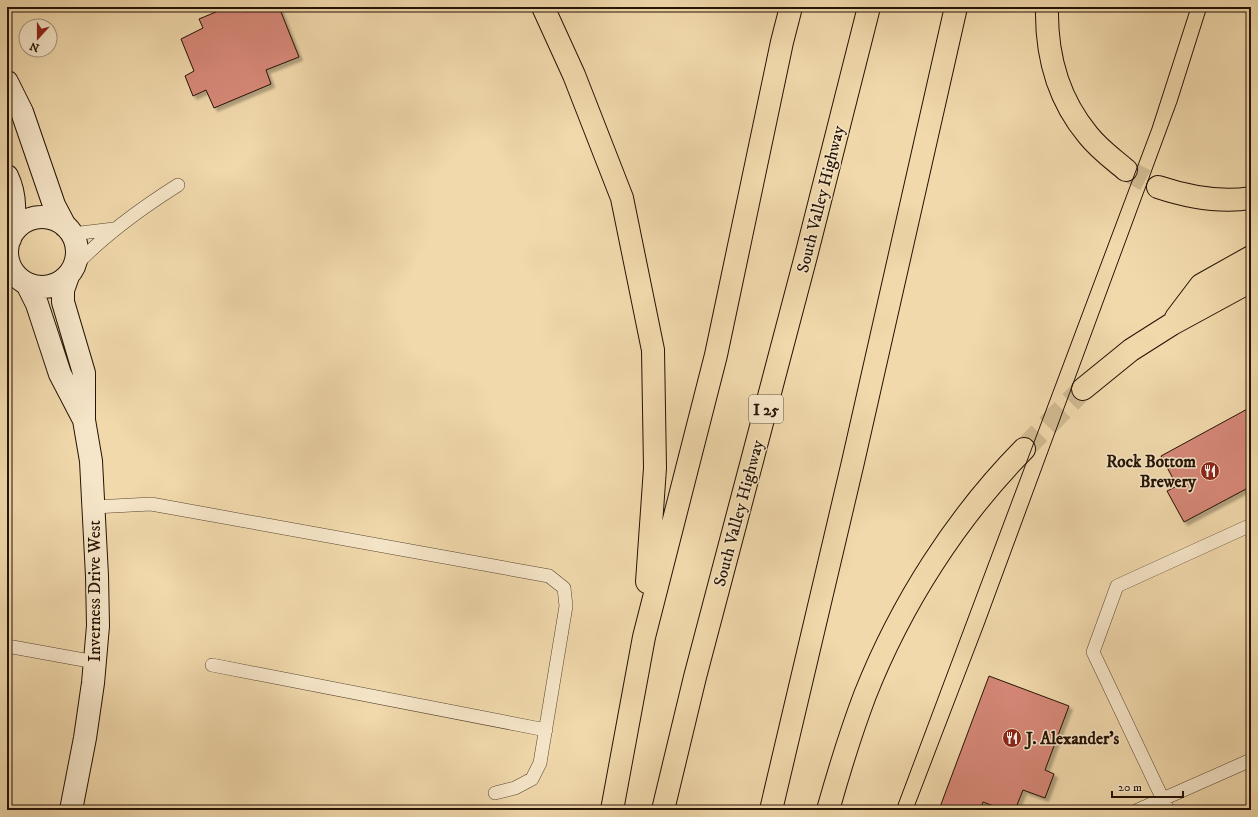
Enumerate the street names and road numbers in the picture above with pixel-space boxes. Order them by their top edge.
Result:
street label: South Valley Highway [792,122,850,275]
road number: I 25 [749,395,783,423]
street label: South Valley Highway [709,437,769,589]
street label: Inverness Drive West [84,520,106,662]

